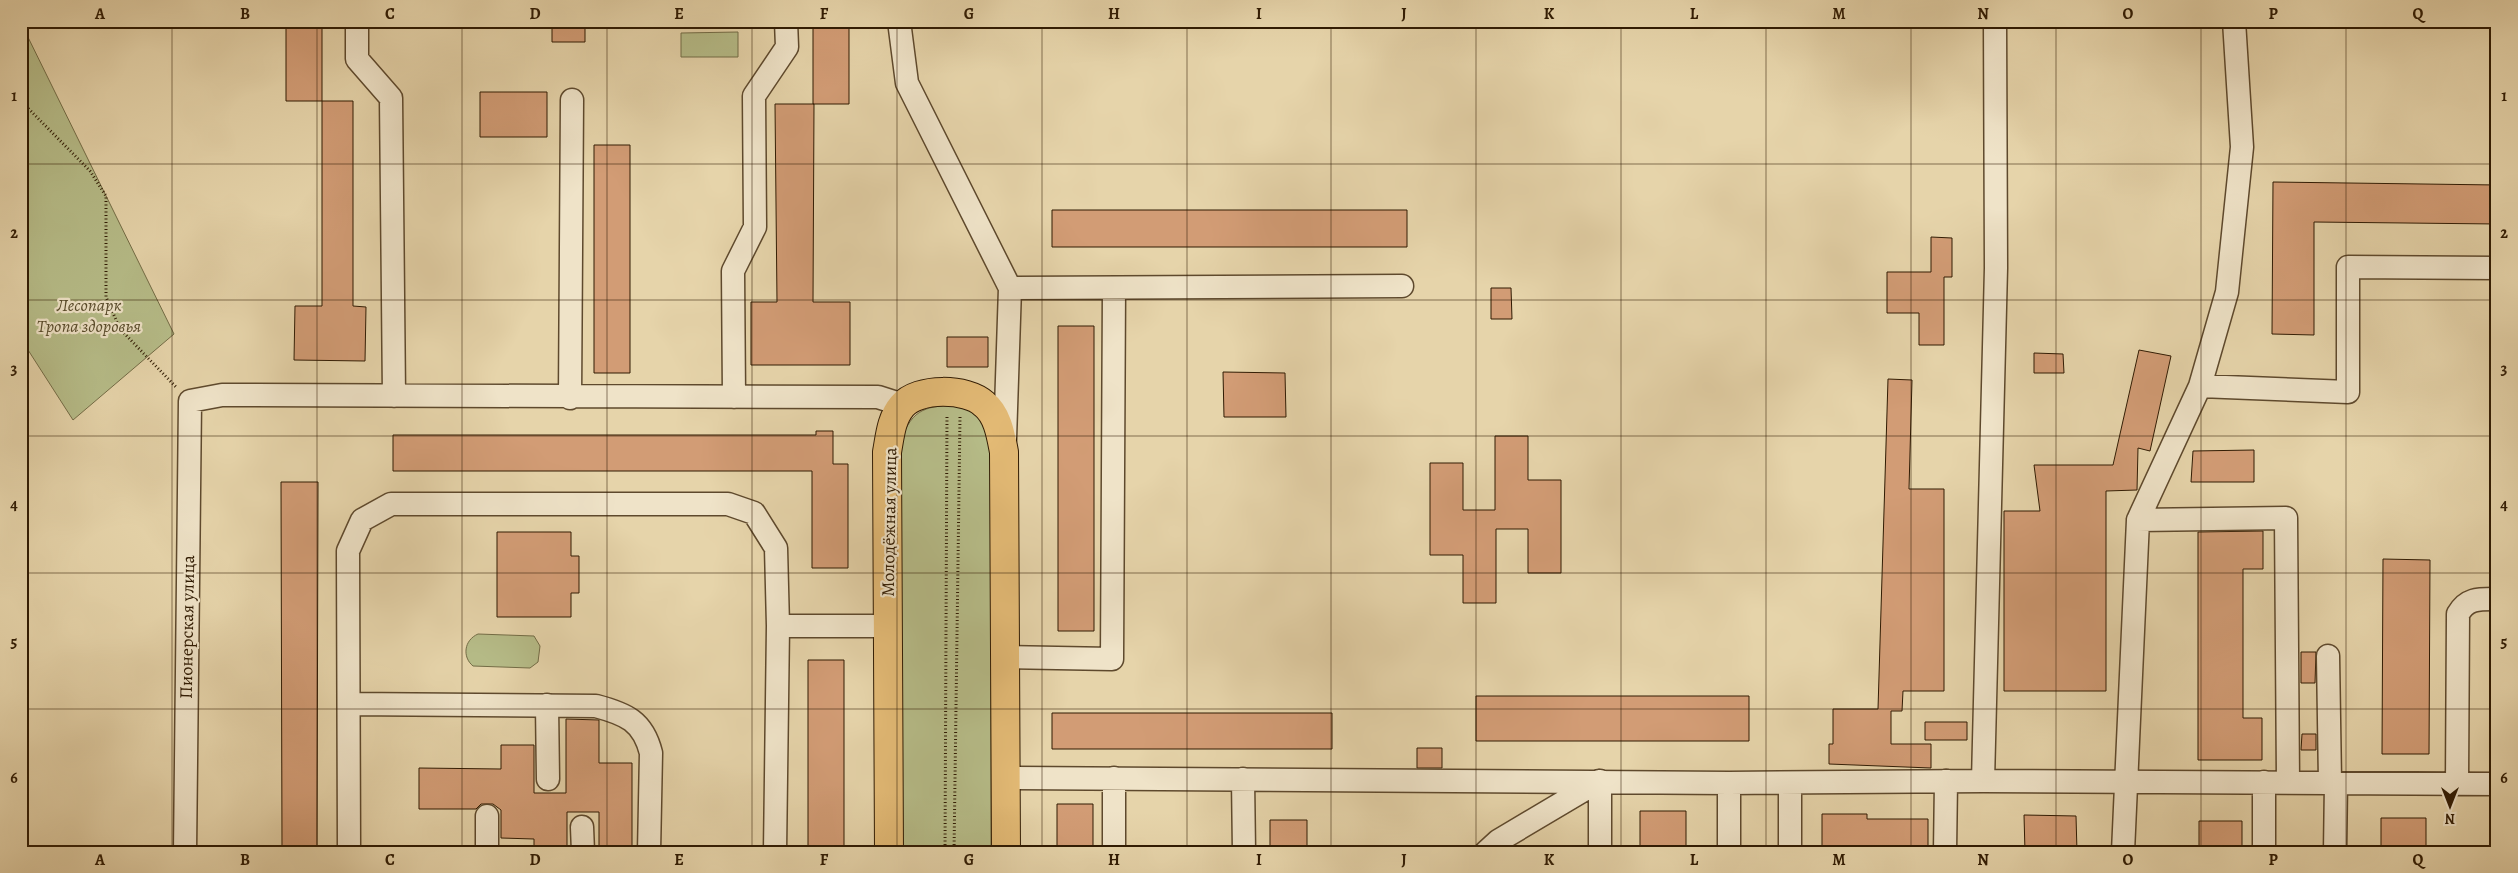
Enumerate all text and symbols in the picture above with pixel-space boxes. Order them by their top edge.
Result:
text: A [94,3,106,25]
text: B [240,3,250,25]
text: C [385,3,395,25]
text: D [529,3,541,25]
text: E [674,3,684,25]
text: F [820,3,829,25]
text: G [964,3,974,25]
text: H [1108,3,1120,25]
text: I [1256,3,1262,25]
text: J [1401,3,1407,25]
text: K [1544,3,1555,25]
text: L [1690,3,1699,25]
text: M [1832,3,1846,25]
text: N [1977,3,1989,25]
text: O [2123,3,2134,25]
text: P [2268,3,2278,25]
text: Q [2413,3,2427,25]
text: 1 [11,85,17,107]
text: 1 [2501,85,2507,107]
text: 2 [10,222,18,244]
text: 2 [2500,222,2508,244]
park label: Лесопарк Тропа здоровья [37,293,141,338]
text: 3 [11,358,18,380]
text: 3 [2501,358,2508,380]
street label: Молодёжная улица [876,446,902,597]
text: 4 [10,494,18,516]
text: 4 [2500,494,2508,516]
street label: Пионерская улица [174,554,200,699]
text: 5 [11,631,18,653]
text: 5 [2501,631,2508,653]
text: 6 [10,767,18,789]
text: 6 [2500,767,2508,789]
north arrow [2426,780,2476,830]
text: N [2445,809,2455,828]
text: A [94,849,106,871]
text: B [240,849,250,871]
text: C [385,849,395,871]
text: D [529,849,541,871]
text: E [674,849,684,871]
text: F [820,849,829,871]
text: G [964,849,974,871]
text: H [1108,849,1120,871]
text: I [1256,849,1262,871]
text: J [1401,849,1407,871]
text: K [1544,849,1555,871]
text: L [1690,849,1699,871]
text: M [1832,849,1846,871]
text: N [1977,849,1989,871]
text: O [2123,849,2134,871]
text: P [2268,849,2278,871]
text: Q [2413,849,2427,871]

